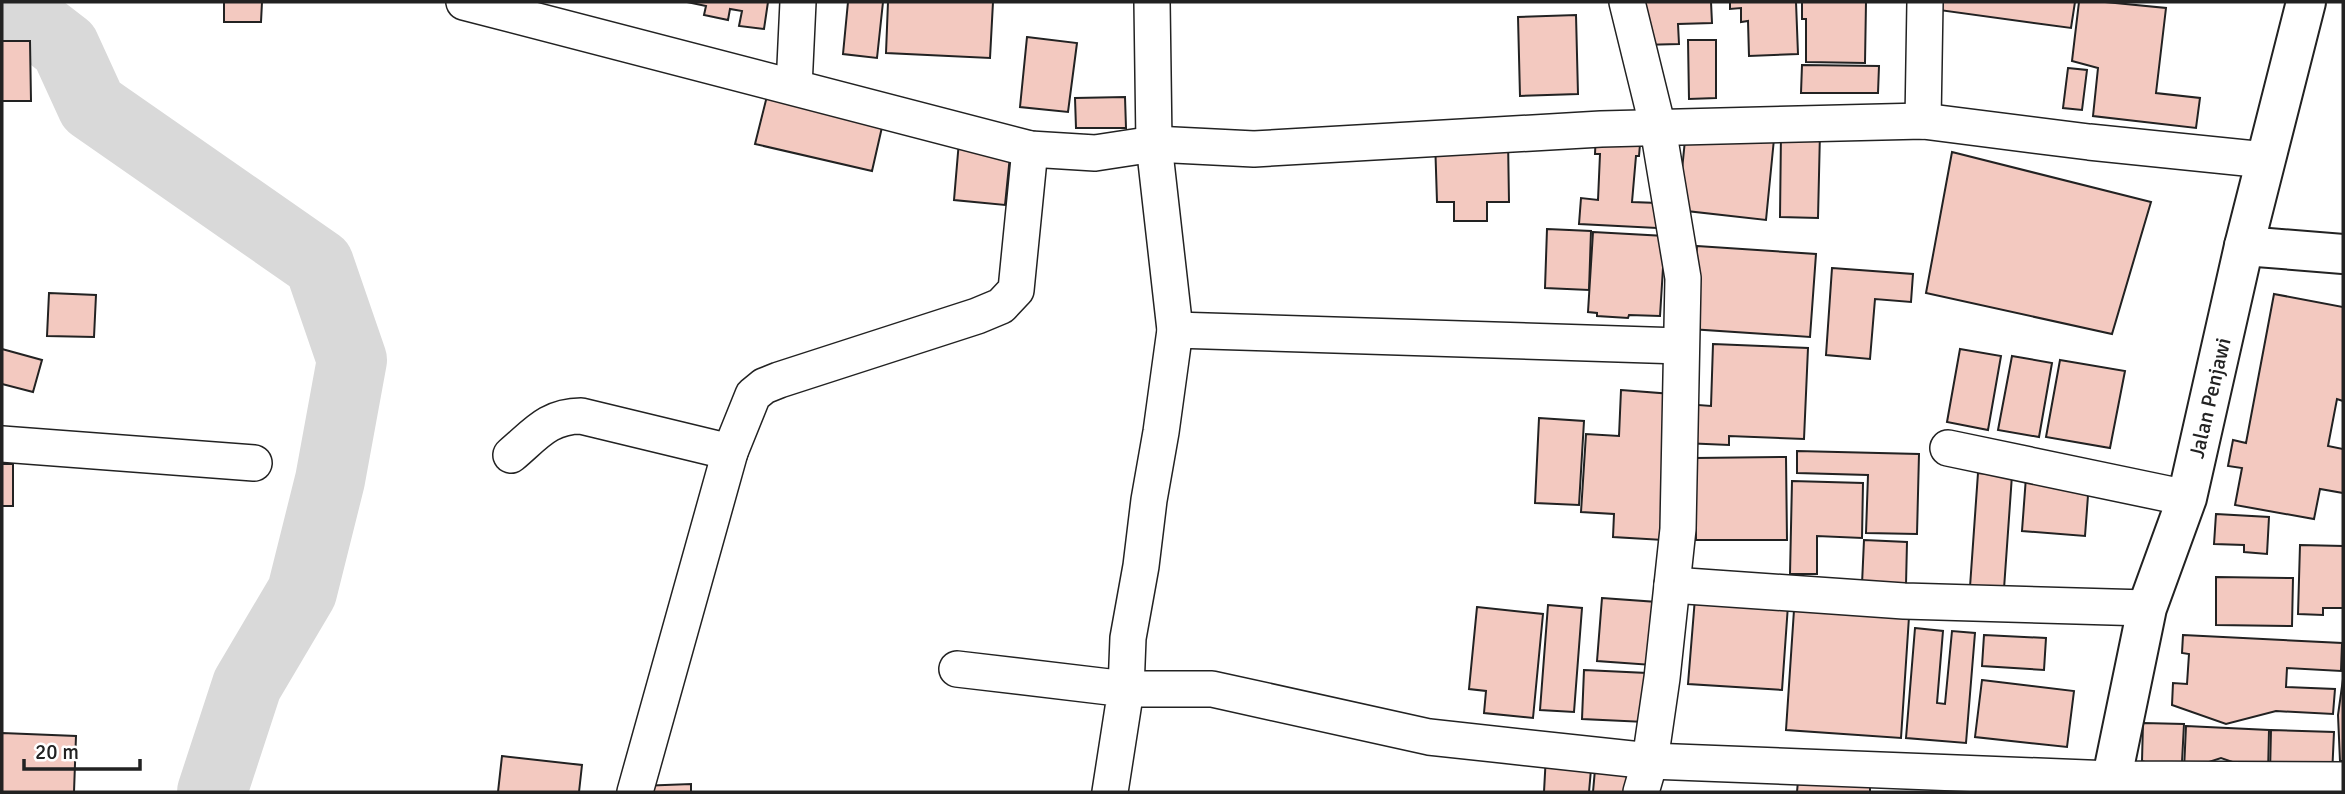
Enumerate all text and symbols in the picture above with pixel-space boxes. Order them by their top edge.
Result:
street label: Jalan Penjawi [2183,335,2237,461]
scale bar [24,728,140,772]
text: 20 m [35,739,79,765]

